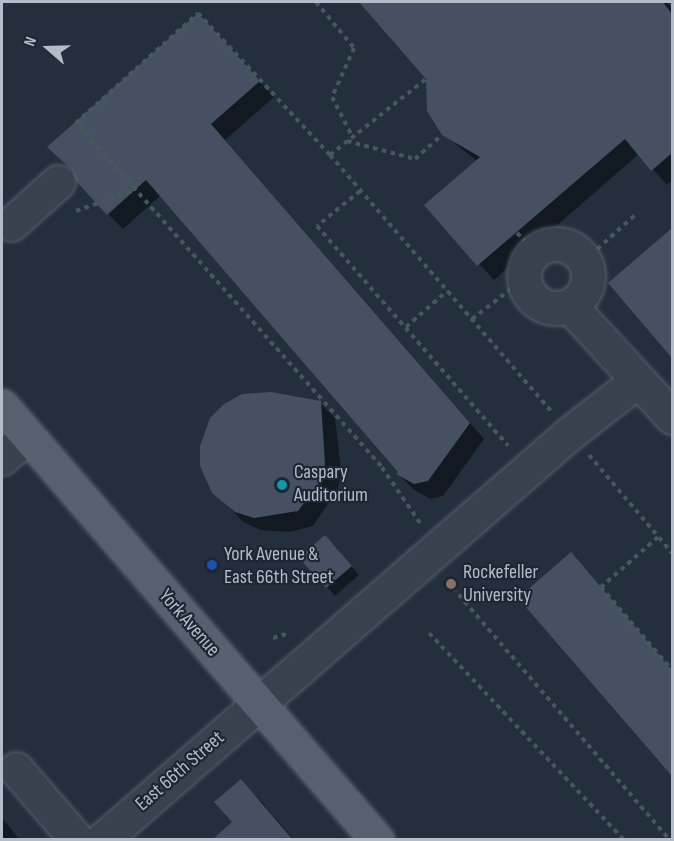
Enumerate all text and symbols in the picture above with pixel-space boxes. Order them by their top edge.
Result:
north arrow [18,18,78,78]
text: N [20,34,41,49]
place label: Caspary Auditorium [294,461,368,508]
marker: Caspary Auditorium [275,478,289,492]
place label: York Avenue & East 66th Street [224,542,334,589]
marker: York Avenue & East 66th Street [205,558,219,572]
place label: Rockefeller University [463,560,538,607]
marker: Rockefeller University [444,577,458,591]
street label: York Avenue [153,585,225,661]
street label: East 66th Street [131,726,229,816]

